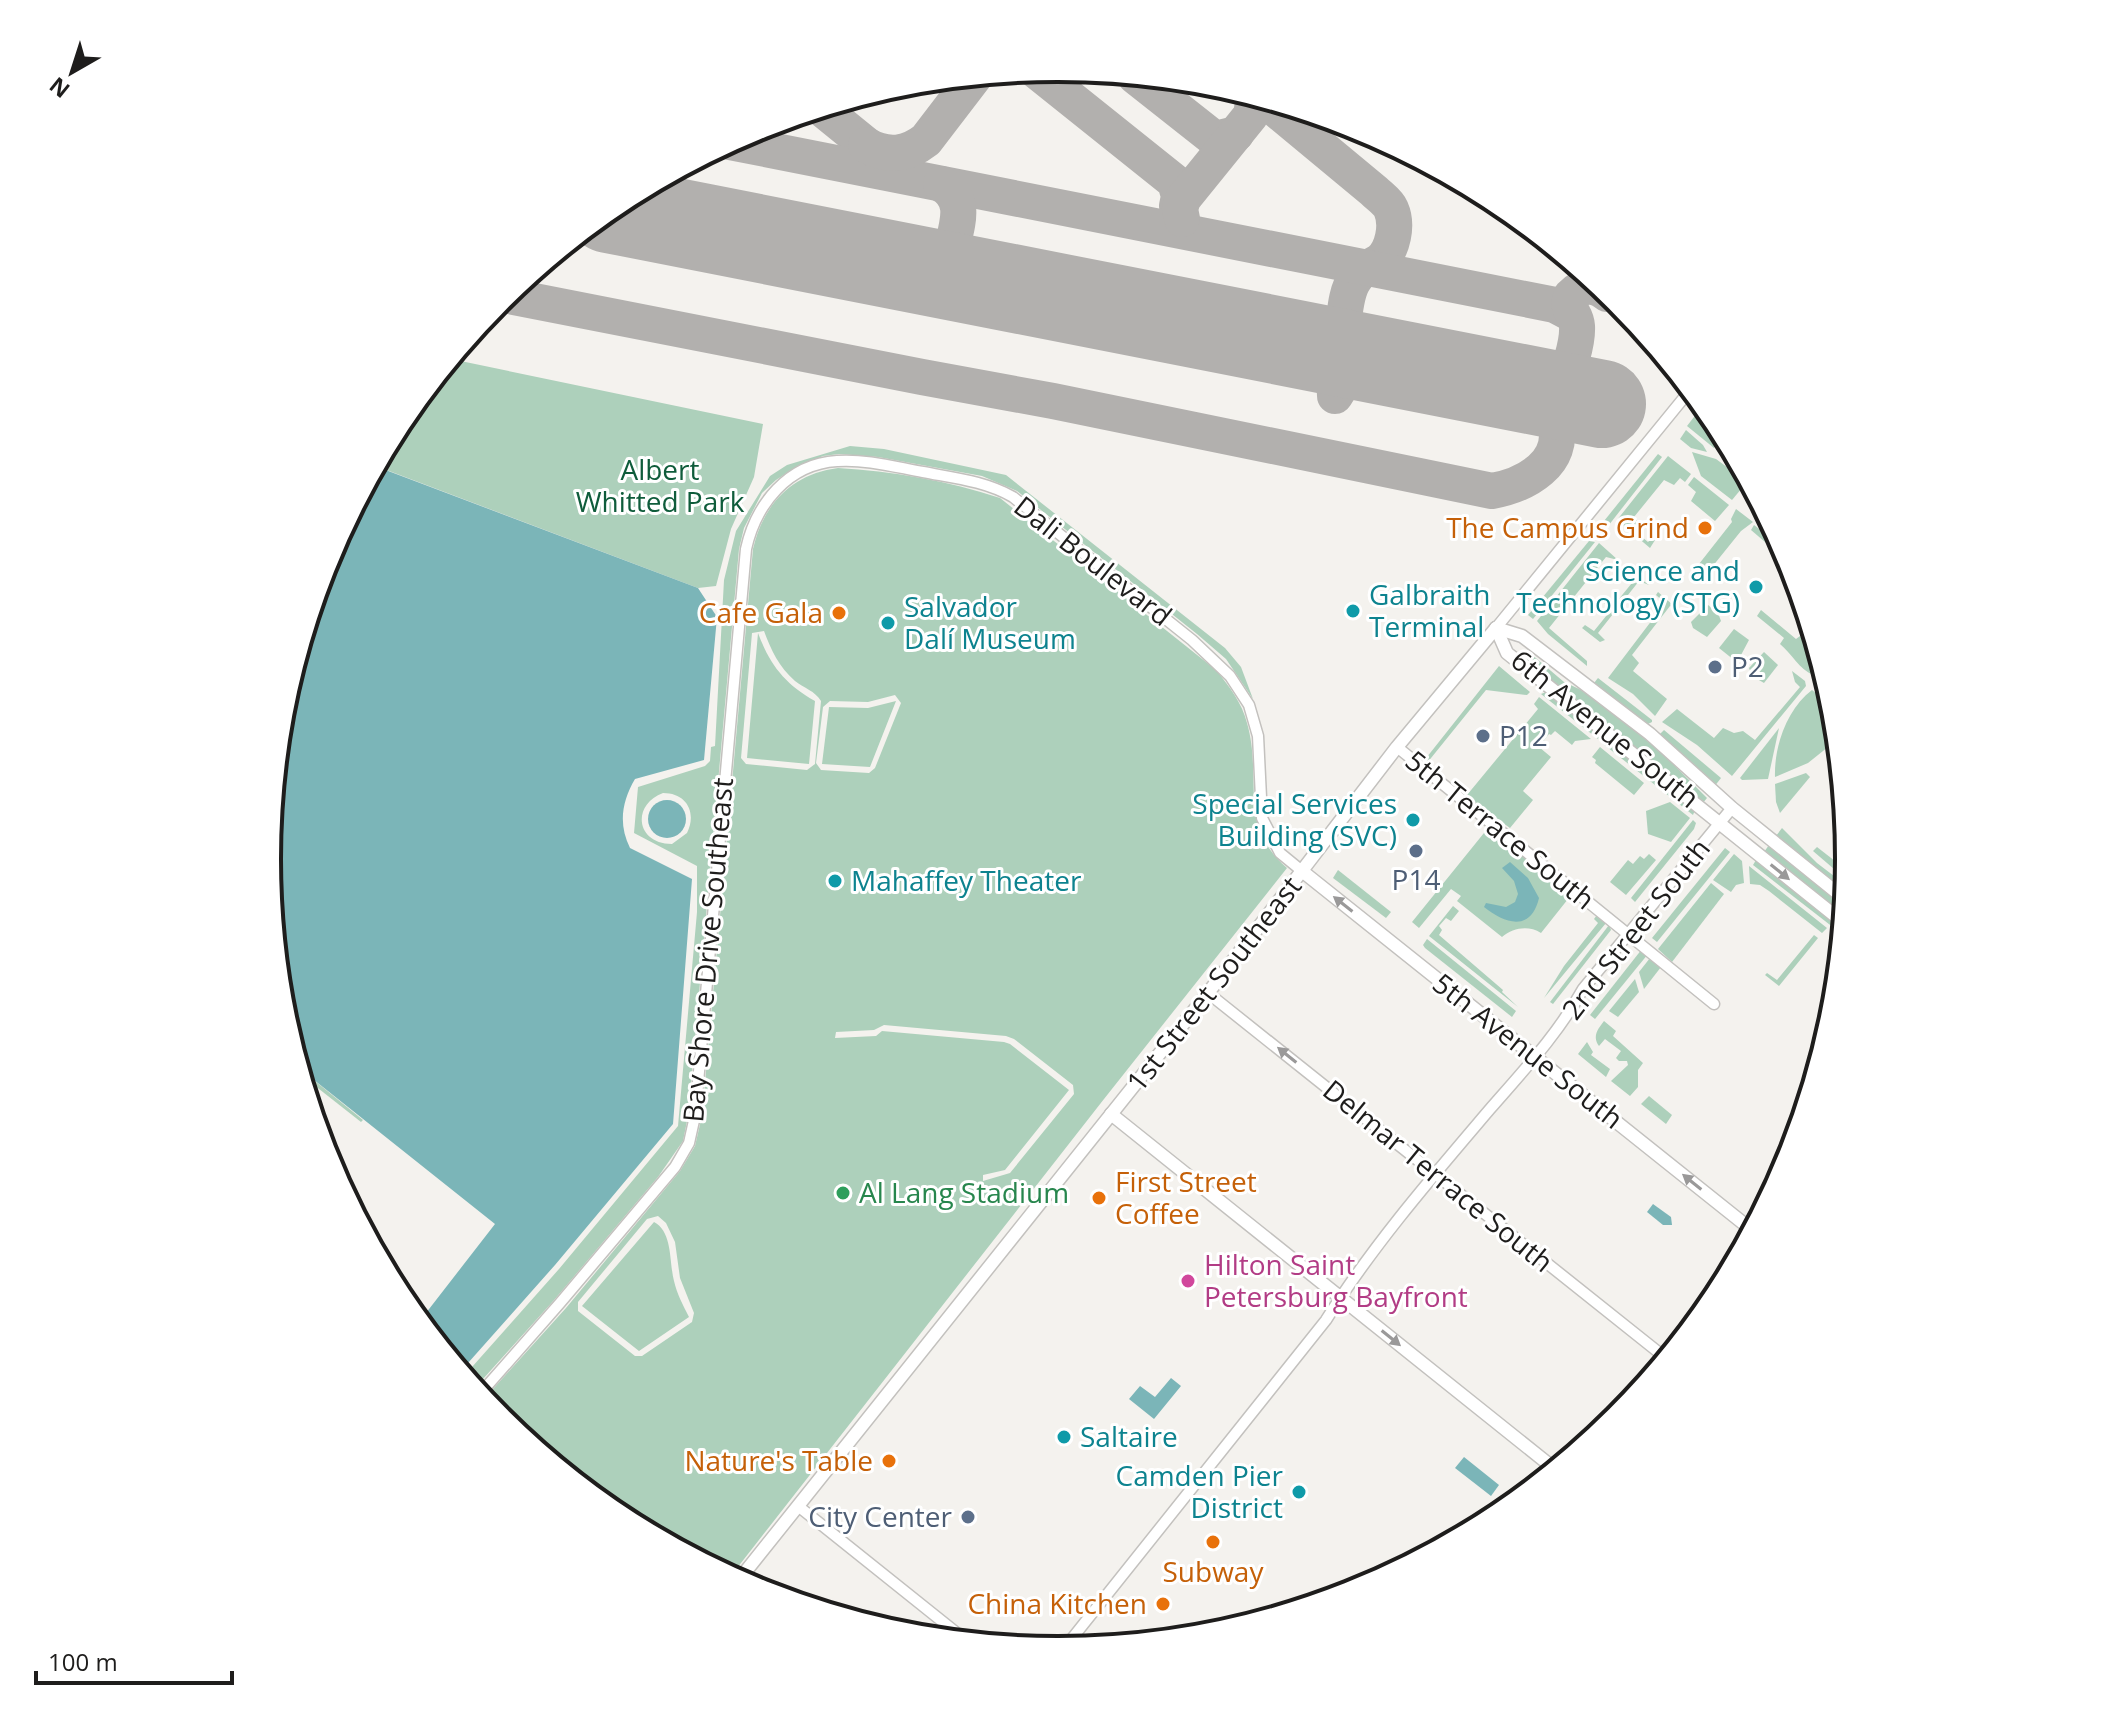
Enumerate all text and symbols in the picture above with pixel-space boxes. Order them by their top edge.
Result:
north arrow [32,32,112,112]
text: N [42,71,75,106]
park label: Albert Whitted Park [576,450,745,520]
street label: Dali Boulevard [1007,487,1180,634]
place label: The Campus Grind [1446,508,1689,546]
marker: The Campus Grind [1696,519,1714,537]
place label: Science and Technology (STG) [1516,551,1740,621]
place label: Galbraith Terminal [1369,575,1490,645]
marker: Science and Technology (STG) [1747,578,1765,596]
place label: Salvador Dalí Museum [904,587,1076,657]
place label: Cafe Gala [699,593,823,631]
marker: Galbraith Terminal [1344,602,1362,620]
marker: Cafe Gala [830,604,848,622]
marker: Salvador Dalí Museum [879,614,897,632]
street label: 6th Avenue South [1504,641,1708,816]
place label: P2 [1731,647,1764,685]
marker: P2 [1706,658,1724,676]
place label: P12 [1499,716,1548,754]
marker: P12 [1474,727,1492,745]
street label: 5th Terrace South [1398,741,1603,917]
street label: Bay Shore Drive Southeast [673,776,741,1124]
place label: Special Services Building (SVC) [1192,784,1397,854]
marker: Special Services Building (SVC) [1404,811,1422,829]
street label: 2nd Street South [1553,830,1718,1027]
marker: P14 [1407,842,1425,860]
place label: P14 [1392,860,1440,898]
place label: Mahaffey Theater [851,861,1082,899]
one-way arrow [1769,863,1789,880]
street label: 1st Street Southeast [1117,868,1309,1099]
marker: Mahaffey Theater [826,872,844,890]
one-way arrow [1333,896,1353,912]
street label: 5th Avenue South [1426,964,1632,1137]
one-way arrow [1277,1048,1297,1064]
street label: Delmar Terrace South [1316,1071,1562,1280]
place label: First Street Coffee [1115,1162,1257,1232]
place label: Al Lang Stadium [859,1173,1069,1211]
one-way arrow [1682,1173,1703,1190]
marker: Al Lang Stadium [834,1184,852,1202]
marker: First Street Coffee [1090,1189,1108,1207]
place label: Hilton Saint Petersburg Bayfront [1204,1245,1468,1315]
marker: Hilton Saint Petersburg Bayfront [1179,1272,1197,1290]
one-way arrow [1381,1329,1401,1346]
place label: Saltaire [1080,1417,1178,1455]
marker: Saltaire [1055,1428,1073,1446]
place label: Nature's Table [684,1441,873,1479]
marker: Nature's Table [880,1452,898,1470]
place label: Camden Pier District [1116,1456,1284,1526]
marker: Camden Pier District [1290,1483,1308,1501]
place label: City Center [808,1497,953,1535]
marker: City Center [959,1508,977,1526]
marker: Subway [1204,1533,1222,1551]
place label: Subway [1163,1552,1264,1590]
place label: China Kitchen [967,1584,1147,1622]
marker: China Kitchen [1154,1595,1172,1613]
scale bar [36,1635,232,1685]
text: 100 m [48,1645,118,1678]

